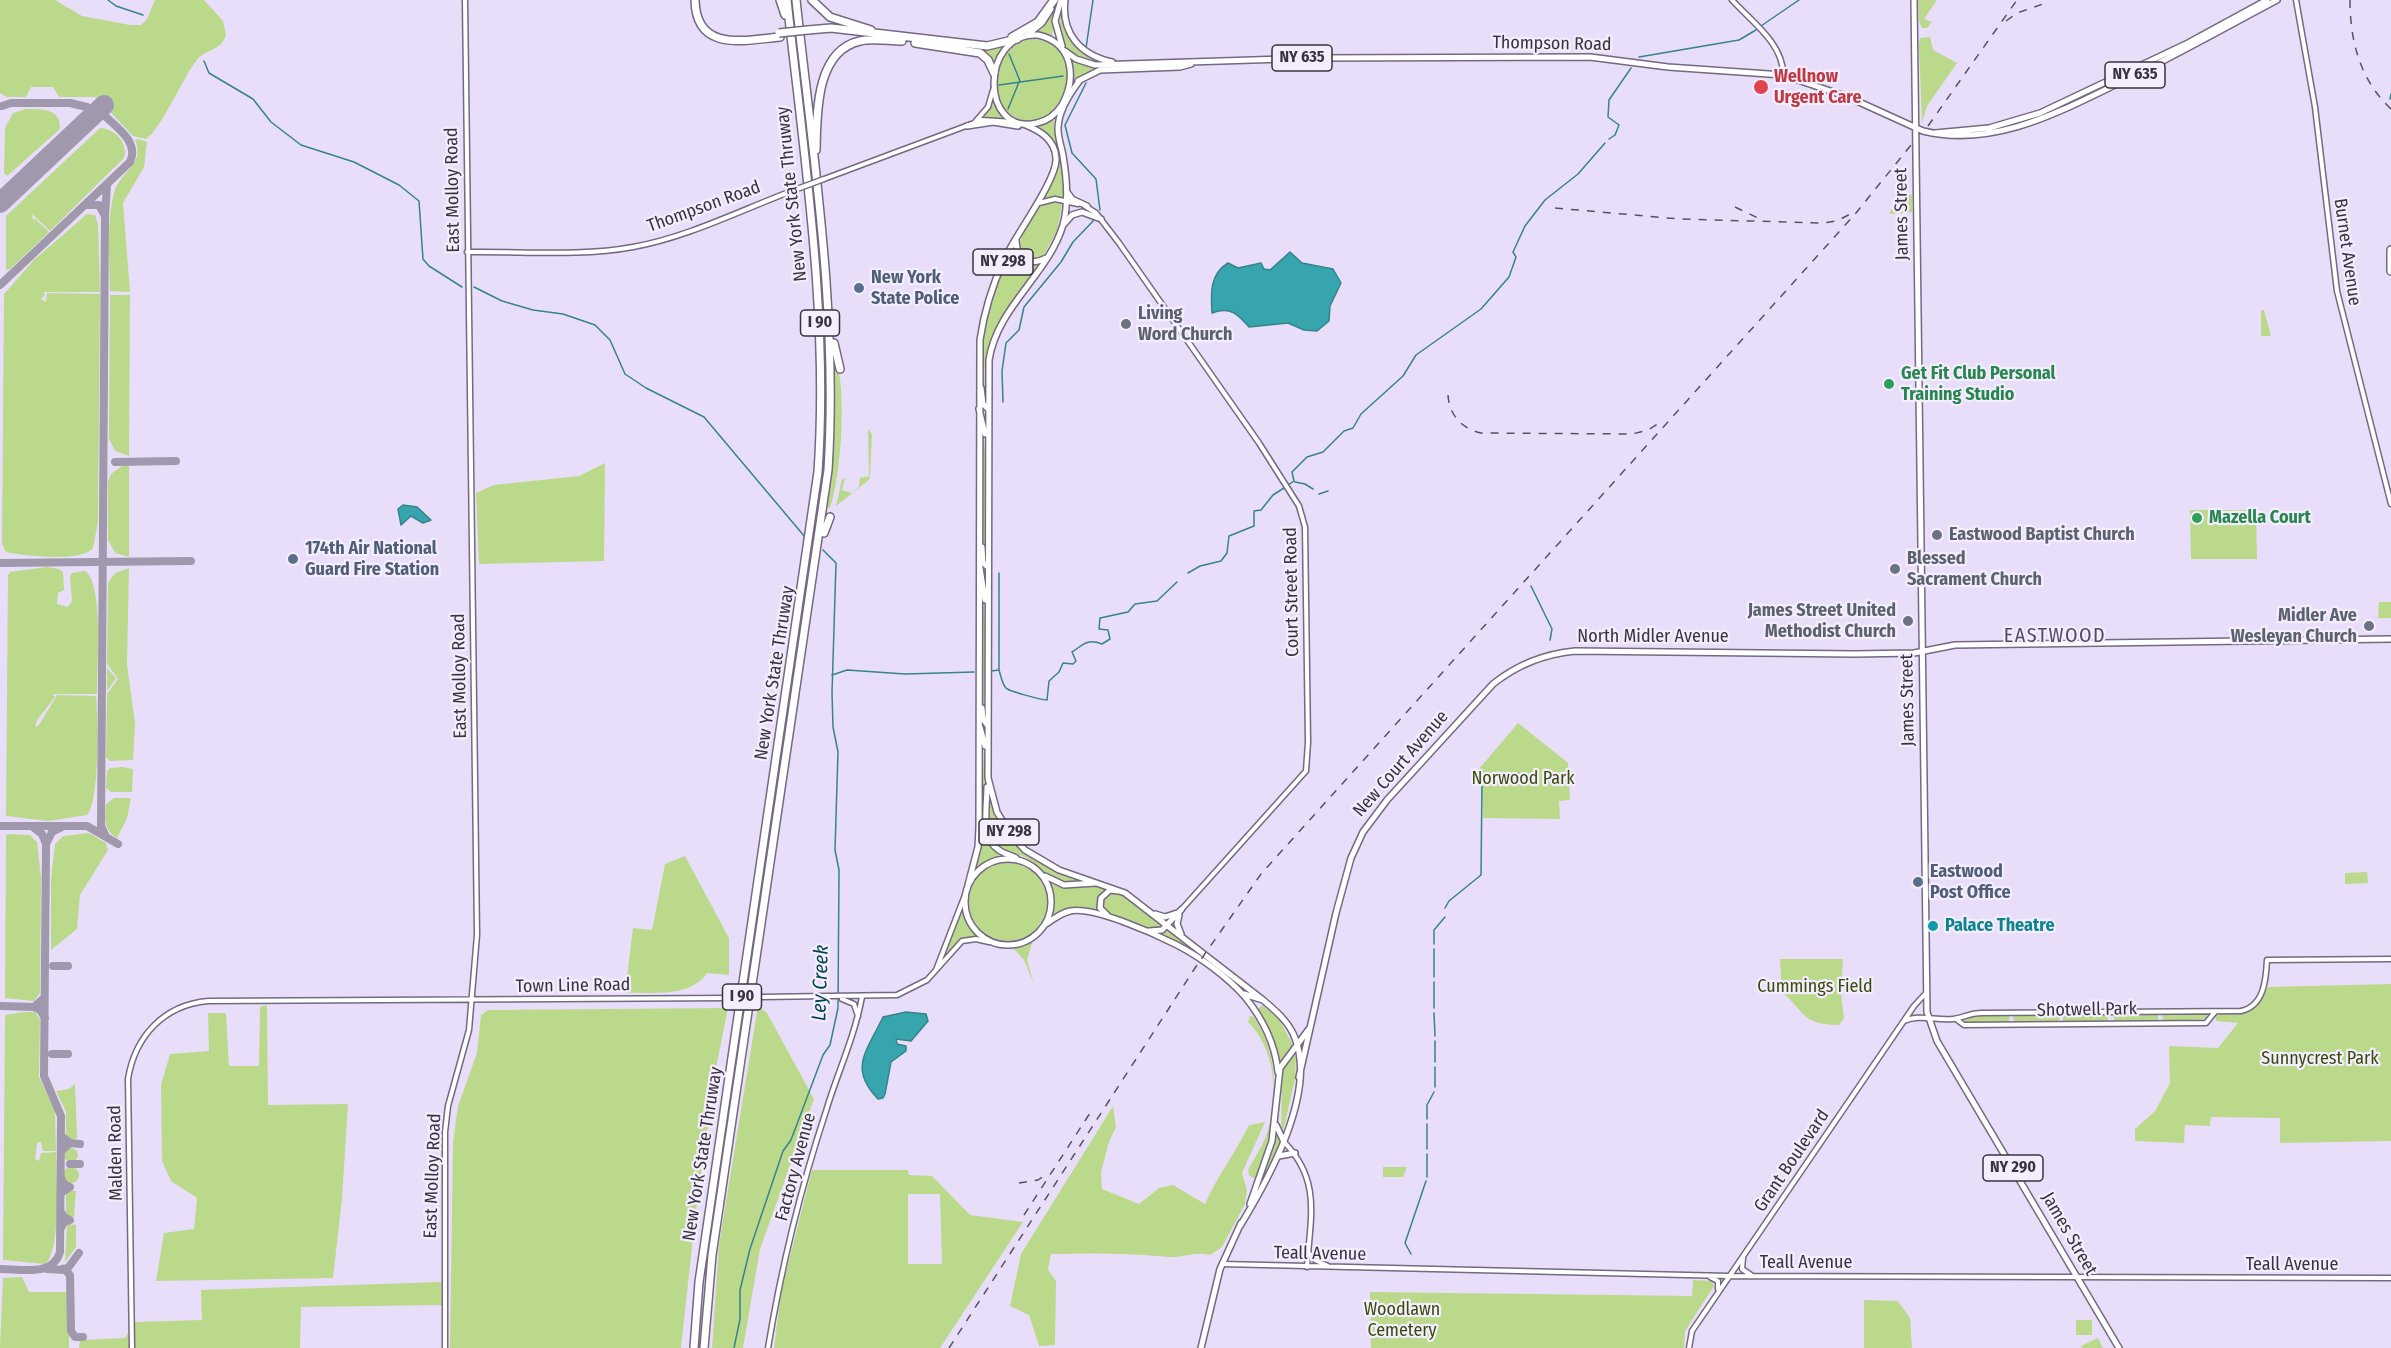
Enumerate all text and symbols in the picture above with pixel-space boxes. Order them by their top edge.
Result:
street label: Thompson Road [1492,32,1612,56]
road number: NY 635 [1272,45,1332,71]
road number: NY 635 [2105,62,2165,88]
place label: Wellnow Urgent Care [1774,66,1862,109]
marker: Wellnow Urgent Care [1752,78,1770,96]
street label: New York State Thruway [772,105,812,283]
street label: East Molloy Road [441,127,465,253]
street label: James Street [1890,167,1914,261]
street label: Thompson Road [644,177,764,237]
street label: Burnet Avenue [2329,197,2365,307]
road number: NY 298 [973,249,1033,275]
place label: New York State Police [871,267,959,310]
marker: New York State Police [852,281,866,295]
place label: Living Word Church [1138,303,1232,346]
road number: I 90 [800,310,840,336]
marker: Living Word Church [1119,317,1133,331]
place label: Get Fit Club Personal Training Studio [1901,363,2056,406]
marker: Get Fit Club Personal Training Studio [1882,377,1896,391]
place label: Mazella Court [2209,507,2311,529]
marker: Mazella Court [2190,511,2204,525]
place label: Eastwood Baptist Church [1949,524,2135,546]
street label: Court Street Road [1280,527,1304,657]
marker: Eastwood Baptist Church [1930,528,1944,542]
place label: 174th Air National Guard Fire Station [305,538,439,580]
place label: Blessed Sacrament Church [1907,548,2042,590]
marker: 174th Air National Guard Fire Station [286,552,300,566]
marker: Blessed Sacrament Church [1888,562,1902,576]
street label: New York State Thruway [751,584,799,762]
place label: James Street United Methodist Church [1748,600,1896,642]
place label: Midler Ave Wesleyan Church [2231,605,2357,648]
street label: East Molloy Road [448,613,472,739]
marker: James Street United Methodist Church [1901,614,1915,628]
marker: Midler Ave Wesleyan Church [2362,619,2376,633]
district label: EASTWOOD [2004,624,2106,648]
street label: North Midler Avenue [1577,626,1729,648]
street label: James Street [1896,653,1920,747]
street label: New Court Avenue [1349,706,1453,822]
park label: Norwood Park [1471,768,1575,790]
road number: NY 298 [979,819,1039,845]
place label: Eastwood Post Office [1930,861,2011,904]
marker: Eastwood Post Office [1911,875,1925,889]
place label: Palace Theatre [1945,915,2055,937]
marker: Palace Theatre [1926,919,1940,933]
water label: Ley Creek [808,945,834,1021]
street label: Town Line Road [515,974,631,998]
park label: Cummings Field [1757,976,1873,998]
road number: I 90 [722,984,762,1010]
street label: Shotwell Park [2037,998,2137,1022]
park label: Sunnycrest Park [2261,1048,2379,1070]
street label: New York State Thruway [679,1065,727,1243]
street label: Malden Road [104,1105,128,1201]
street label: Grant Boulevard [1750,1106,1834,1216]
street label: Factory Avenue [771,1111,821,1223]
street label: East Molloy Road [420,1113,446,1239]
road number: NY 290 [1983,1155,2043,1181]
street label: James Street [2036,1188,2102,1280]
street label: Teall Avenue [1274,1242,1366,1266]
street label: Teall Avenue [1760,1252,1852,1274]
street label: Teall Avenue [2246,1254,2338,1276]
park label: Woodlawn Cemetery [1364,1299,1440,1342]

